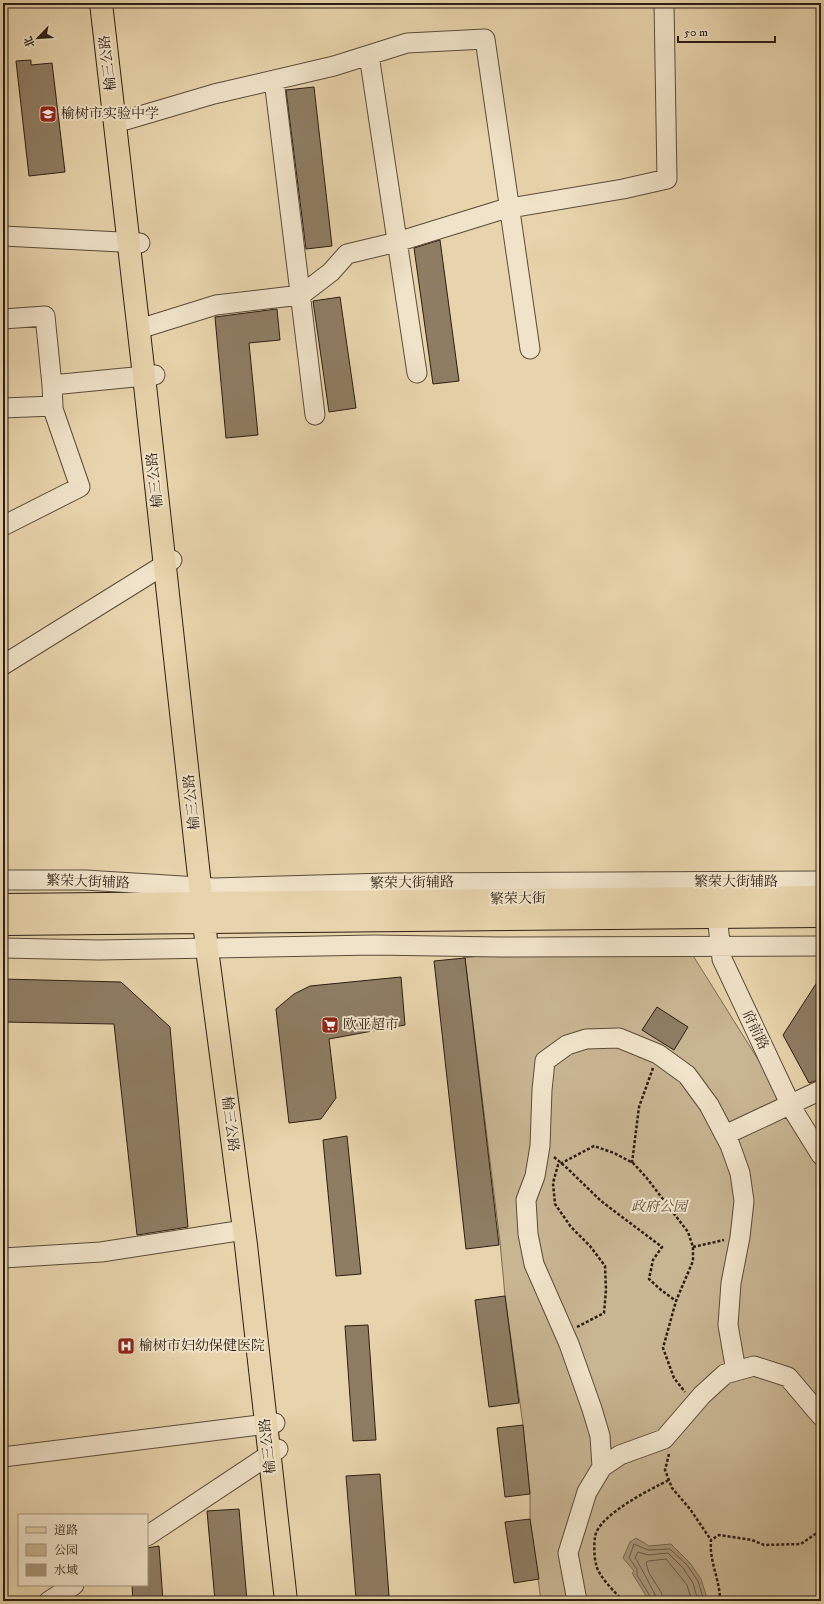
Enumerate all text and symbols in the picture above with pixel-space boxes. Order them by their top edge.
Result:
north arrow [18,18,58,58]
scale bar [678,18,775,44]
text: 50 m [684,25,708,40]
text: 北 [21,34,39,50]
street label: 榆三公路 [96,34,120,92]
school or university icon: 榆树市实验中学 [38,104,58,124]
place label: 榆树市实验中学 [61,105,159,123]
street label: 榆三公路 [143,451,167,509]
street label: 榆三公路 [180,773,204,831]
street label: 繁荣大街辅路 [46,872,130,892]
street label: 繁荣大街辅路 [370,873,454,893]
street label: 繁荣大街辅路 [694,873,778,891]
street label: 繁荣大街 [490,890,546,908]
street label: 府前路 [738,1007,772,1053]
supermarket icon: 欧亚超市 [320,1015,340,1035]
place label: 欧亚超市 [343,1016,399,1034]
street label: 榆三公路 [218,1095,242,1153]
park label: 政府公园 [631,1198,689,1216]
hospital icon: 榆树市妇幼保健医院 [116,1336,136,1356]
place label: 榆树市妇幼保健医院 [139,1337,265,1355]
street label: 榆三公路 [256,1417,280,1475]
legend [18,1514,148,1586]
text: 道路 [54,1523,78,1538]
text: 公园 [54,1543,78,1558]
text: 水域 [54,1563,78,1578]

